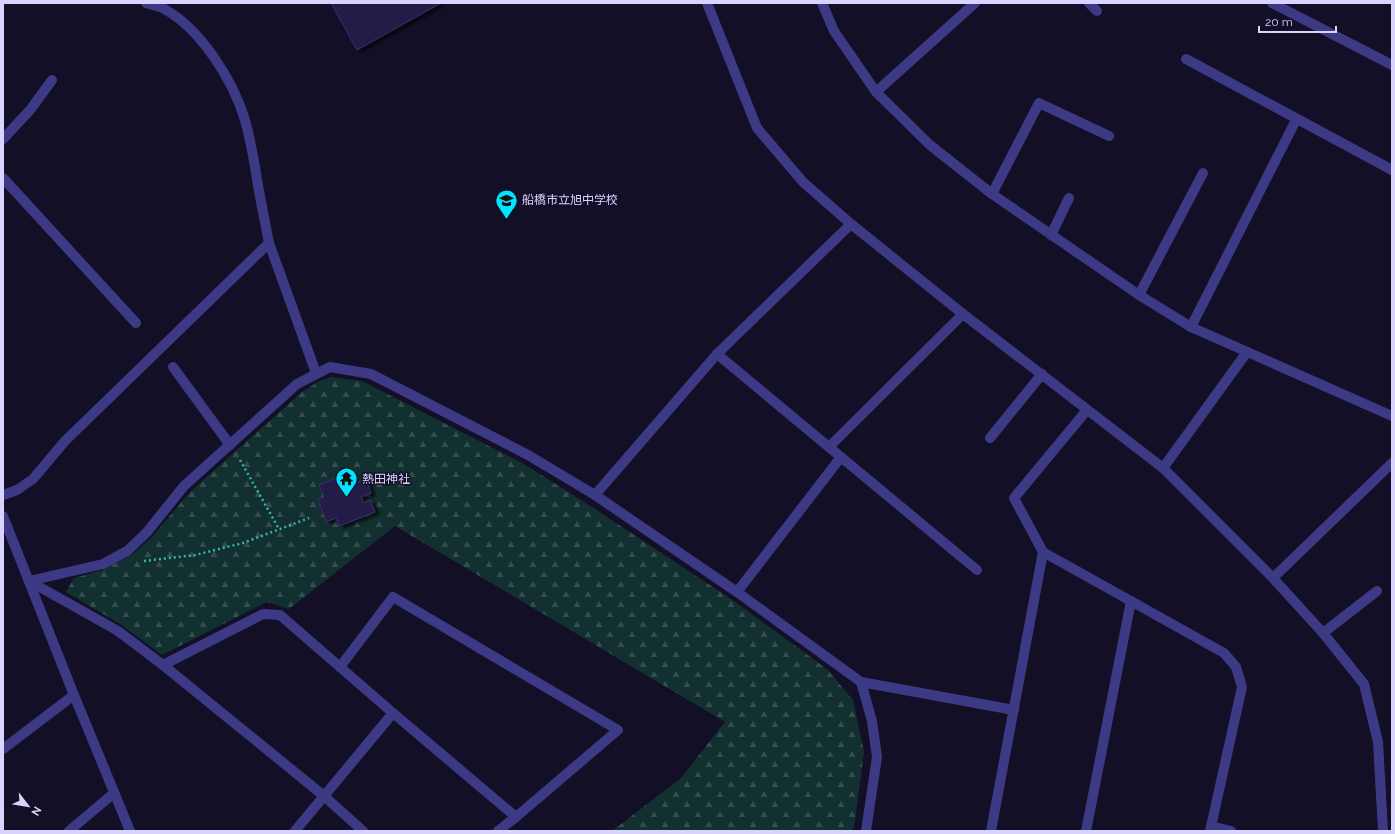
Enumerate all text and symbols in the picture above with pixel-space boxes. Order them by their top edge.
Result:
scale bar [1259,8,1336,34]
text: 20 m [1265,15,1293,29]
school or university icon: 船橋市立旭中学校 [494,187,520,220]
place label: 船橋市立旭中学校 [522,193,618,207]
temple icon: 熱田神社 [333,466,359,499]
place label: 熱田神社 [362,472,410,486]
north arrow [8,786,48,826]
text: N [28,804,44,818]

